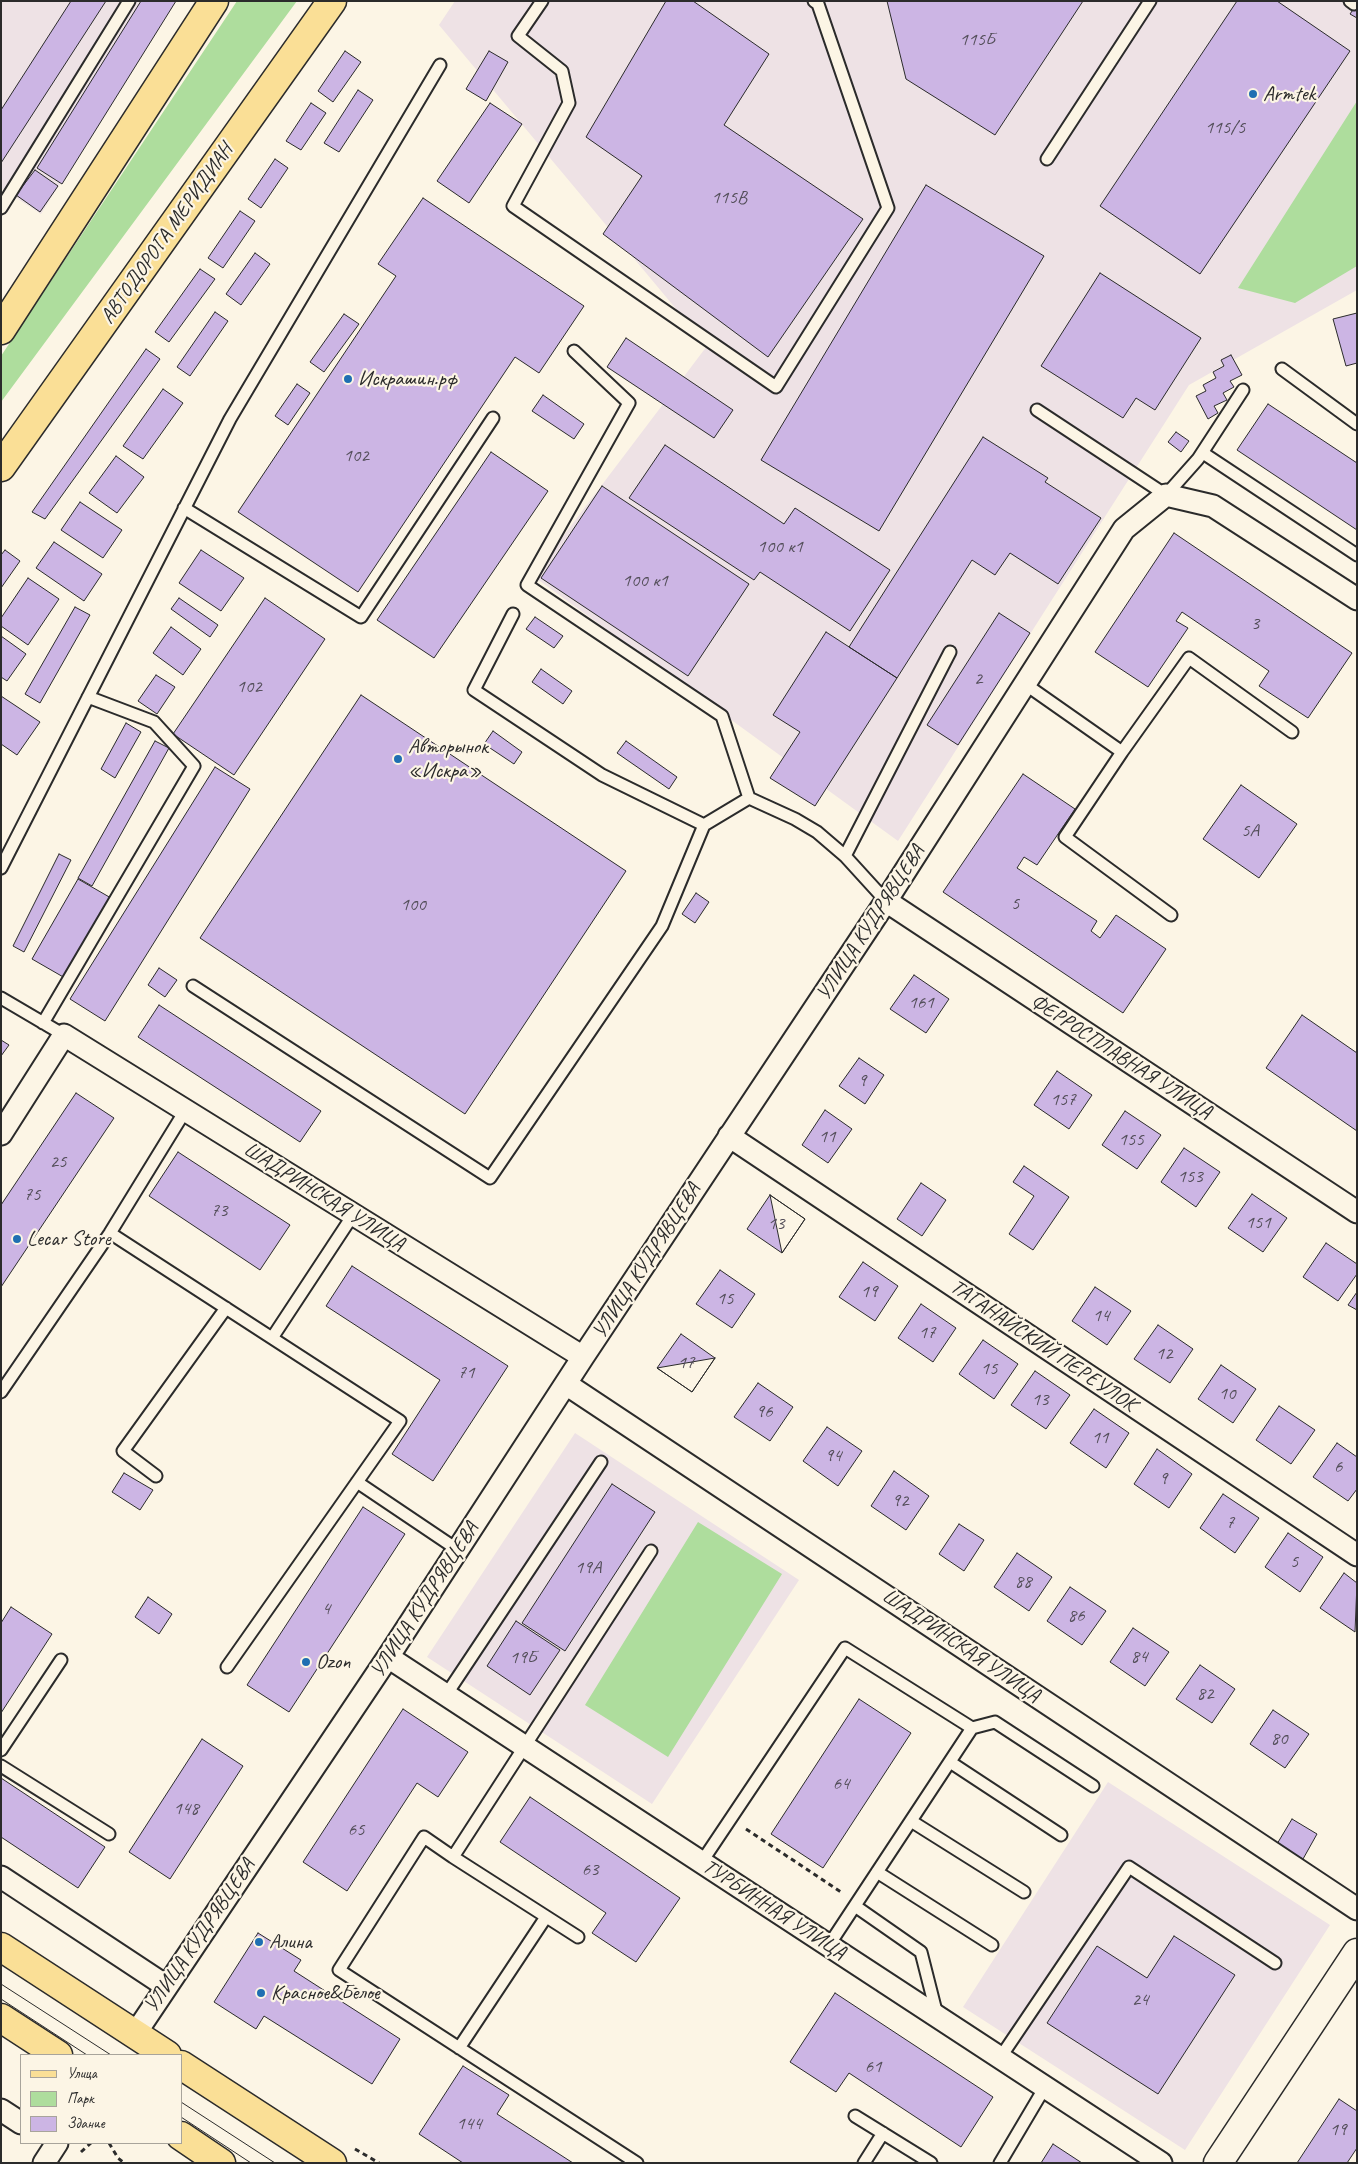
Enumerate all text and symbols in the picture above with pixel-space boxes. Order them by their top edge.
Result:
house number: 115Б [959,29,995,51]
place label: Armtek [1263,81,1315,107]
marker: Armtek [1247,88,1259,100]
house number: 115/5 [1205,117,1245,139]
street label: АВТОДОРОГА МЕРИДИАН [95,139,239,329]
house number: 115В [711,187,747,209]
place label: Искрашин.рф [358,366,457,392]
marker: Искрашин.рф [342,373,354,385]
house number: 102 [343,445,369,467]
house number: 100 к1 [757,536,803,558]
house number: 100 к1 [622,570,668,592]
house number: 3 [1251,613,1259,635]
house number: 2 [974,668,982,690]
house number: 102 [236,676,262,698]
place label: Авторынок «Искра» [408,734,488,784]
marker: Авторынок «Искра» [392,753,404,765]
house number: 5А [1241,820,1259,842]
street label: УЛИЦА КУДРЯВЦЕВА [811,841,931,1005]
house number: 5 [1011,893,1019,915]
house number: 100 [400,894,426,916]
street label: ФЕРРОСПЛАВНАЯ УЛИЦА [1026,989,1216,1125]
house number: 161 [908,992,934,1014]
house number: 9 [858,1070,866,1092]
house number: 157 [1050,1089,1076,1111]
house number: 11 [818,1126,836,1148]
house number: 155 [1118,1129,1144,1151]
street label: ШАДРИНСКАЯ УЛИЦА [239,1137,409,1257]
house number: 25 [49,1151,67,1173]
house number: 153 [1177,1166,1203,1188]
street label: УЛИЦА КУДРЯВЦЕВА [587,1179,707,1343]
house number: 75 [23,1184,41,1206]
house number: 73 [210,1200,228,1222]
house number: 151 [1245,1212,1271,1234]
house number: 13 [767,1213,785,1235]
place label: Lecar Store [27,1226,111,1252]
marker: Lecar Store [11,1233,23,1245]
street label: ТАГАНАЙСКИЙ ПЕРЕУЛОК [945,1274,1141,1418]
house number: 19 [860,1281,878,1303]
house number: 15 [716,1288,734,1310]
house number: 14 [1092,1305,1110,1327]
house number: 17 [918,1322,936,1344]
house number: 12 [1155,1343,1173,1365]
house number: 17 [677,1352,695,1374]
house number: 15 [980,1358,998,1380]
house number: 71 [457,1362,475,1384]
house number: 10 [1218,1383,1236,1405]
house number: 13 [1031,1389,1049,1411]
house number: 96 [755,1401,773,1423]
house number: 11 [1091,1427,1109,1449]
house number: 94 [824,1445,842,1467]
house number: 6 [1334,1456,1342,1478]
house number: 9 [1159,1468,1167,1490]
house number: 92 [891,1490,909,1512]
house number: 7 [1226,1512,1234,1534]
street label: УЛИЦА КУДРЯВЦЕВА [365,1518,485,1682]
house number: 5 [1290,1551,1298,1573]
house number: 19А [575,1557,601,1579]
house number: 88 [1014,1571,1032,1593]
street label: ШАДРИНСКАЯ УЛИЦА [877,1584,1045,1708]
house number: 4 [322,1598,330,1620]
house number: 86 [1067,1605,1085,1627]
house number: 84 [1130,1646,1148,1668]
house number: 19Б [510,1647,536,1669]
place label: Ozon [316,1649,351,1675]
marker: Ozon [300,1656,312,1668]
house number: 82 [1196,1683,1214,1705]
house number: 80 [1270,1728,1288,1750]
house number: 64 [832,1773,850,1795]
house number: 148 [173,1798,199,1820]
house number: 65 [347,1819,365,1841]
street label: УЛИЦА КУДРЯВЦЕВА [139,1854,261,2018]
street label: ТУРБИННАЯ УЛИЦА [698,1854,850,1966]
house number: 63 [581,1859,599,1881]
place label: Алина [269,1929,312,1955]
marker: Алина [253,1936,265,1948]
place label: Красное&Белое [271,1980,380,2006]
marker: Красное&Белое [255,1987,267,1999]
house number: 24 [1131,1989,1149,2011]
legend [20,2054,182,2144]
house number: 61 [864,2056,882,2078]
text: Улица [67,2064,97,2083]
text: Парк [67,2089,94,2108]
house number: 144 [456,2113,482,2135]
text: Здание [67,2114,105,2133]
house number: 19 [1329,2119,1347,2141]

